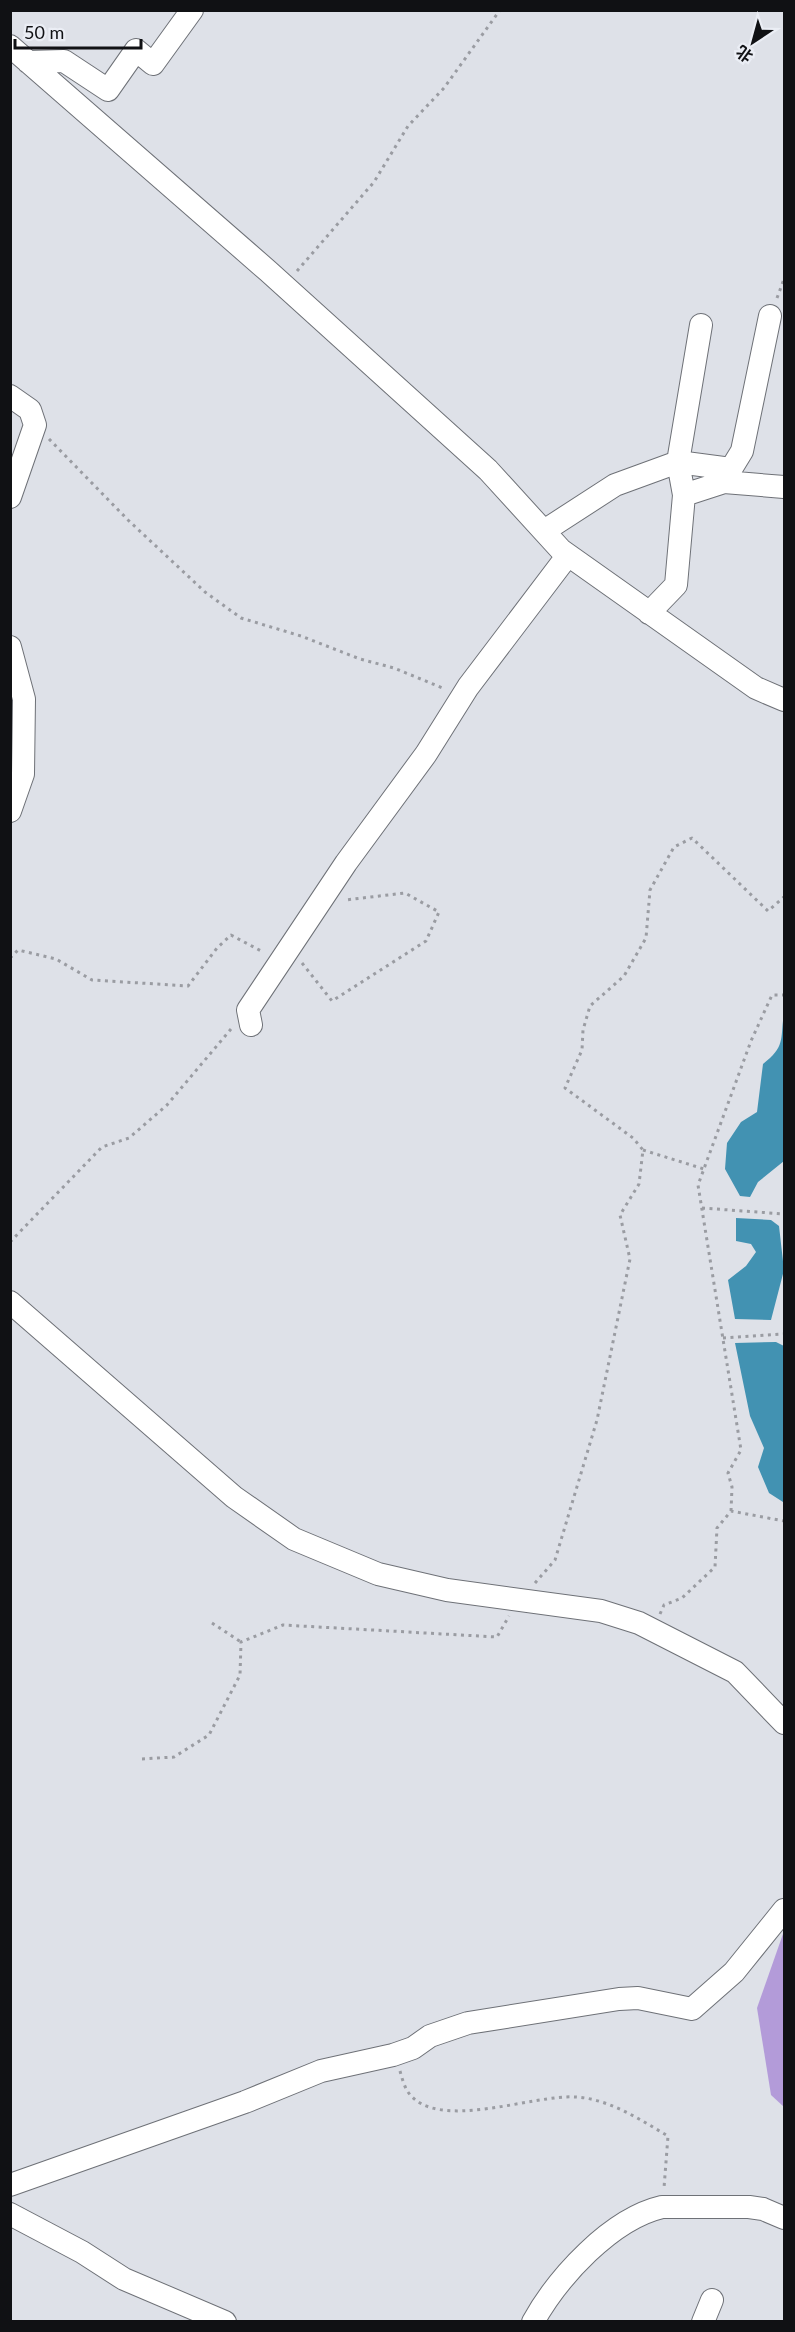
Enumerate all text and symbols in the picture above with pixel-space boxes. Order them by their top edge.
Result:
scale bar [15,12,141,50]
north arrow [723,12,783,72]
text: 50 m [24,21,64,43]
text: 北 [732,42,756,67]

